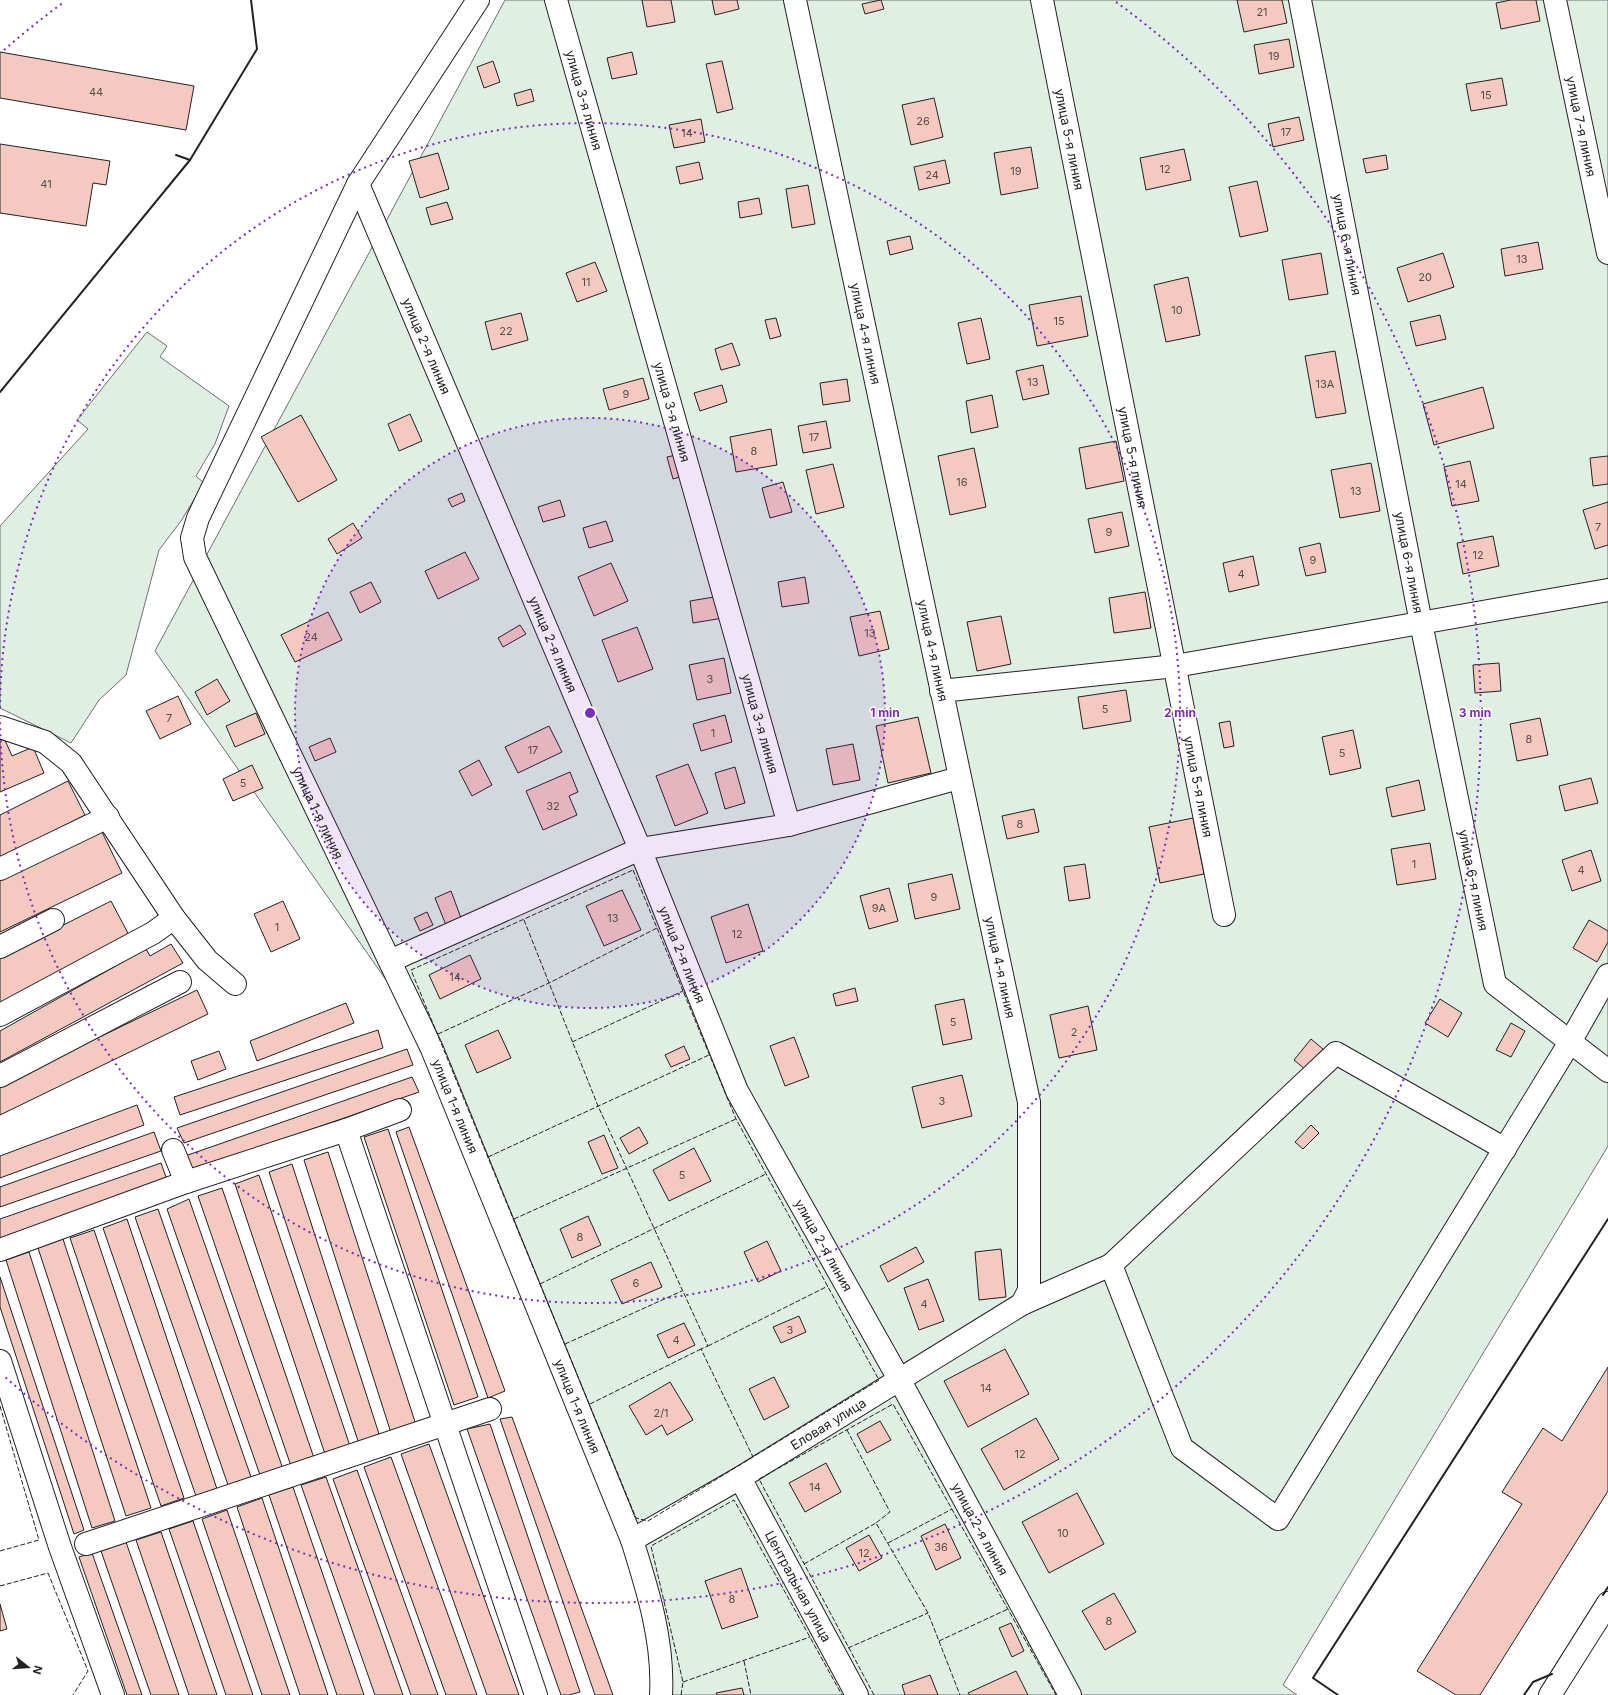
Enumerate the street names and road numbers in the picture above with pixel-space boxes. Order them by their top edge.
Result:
street label: улица 3-я линия [563,48,606,152]
street label: улица 7-я линия [1563,74,1600,178]
street label: улица 5-я линия [1052,87,1088,191]
street label: улица 6-я линия [1330,192,1365,297]
street label: улица 4-я линия [847,281,884,386]
street label: улица 2-я линия [399,295,454,397]
street label: улица 3-я линия [651,360,694,464]
street label: улица 5-я линия [1115,405,1151,509]
street label: улица 6-я линия [1392,510,1427,615]
street label: улица 2-я линия [526,594,581,695]
street label: улица 4-я линия [915,598,952,703]
street label: улица 3-я линия [739,672,782,776]
street label: улица 5-я линия [1181,734,1216,839]
street label: улица 1-я линия [289,764,347,862]
street label: улица 6-я линия [1455,828,1492,932]
street label: улица 2-я линия [656,904,709,1005]
street label: улица 4-я линия [982,915,1019,1020]
street label: улица 1-я линия [429,1057,482,1156]
street label: улица 2-я линия [791,1196,856,1294]
street label: улица 1-я линия [551,1357,604,1456]
street label: Еловая улица [787,1394,869,1453]
street label: улица 2-я линия [949,1480,1012,1578]
street label: Центральная улица [762,1528,835,1645]

